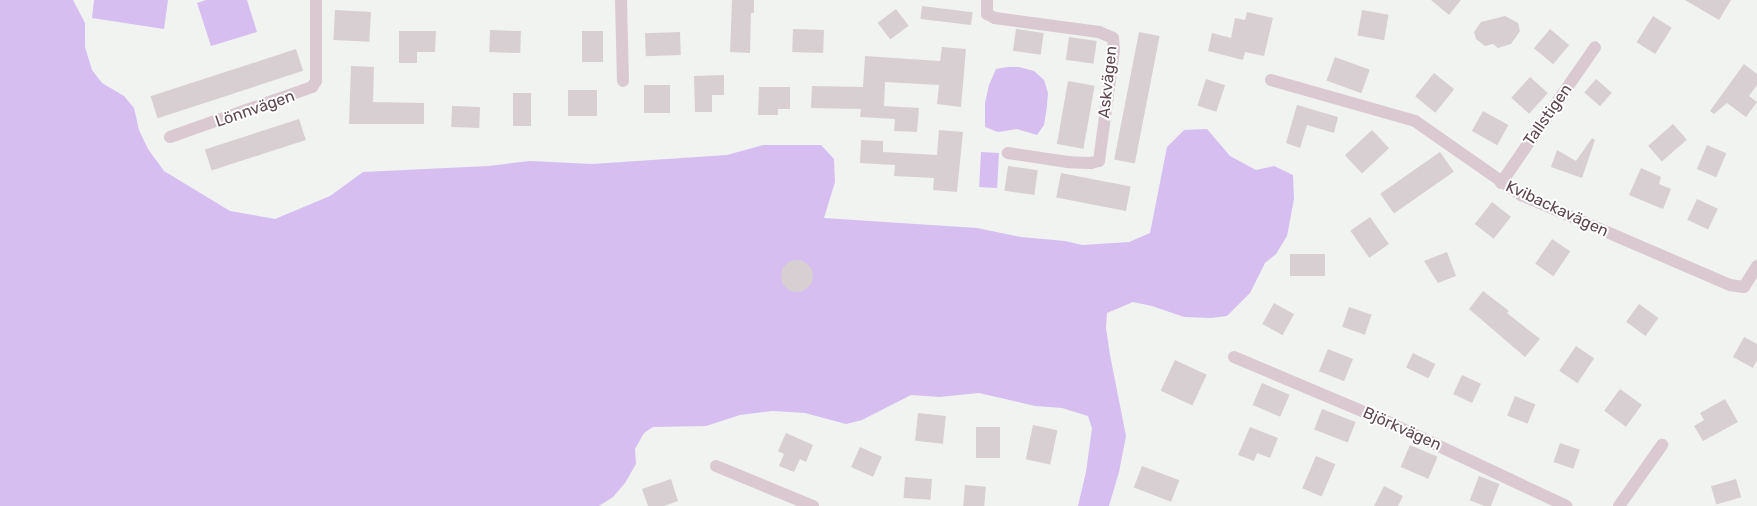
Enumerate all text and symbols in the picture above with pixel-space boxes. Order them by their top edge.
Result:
street label: Askvägen [1095,45,1121,119]
street label: Tallstigen [1520,80,1576,150]
street label: Lönnvägen [213,86,297,132]
street label: Kvibackavägen [1503,177,1611,241]
street label: Björkvägen [1360,403,1444,455]

